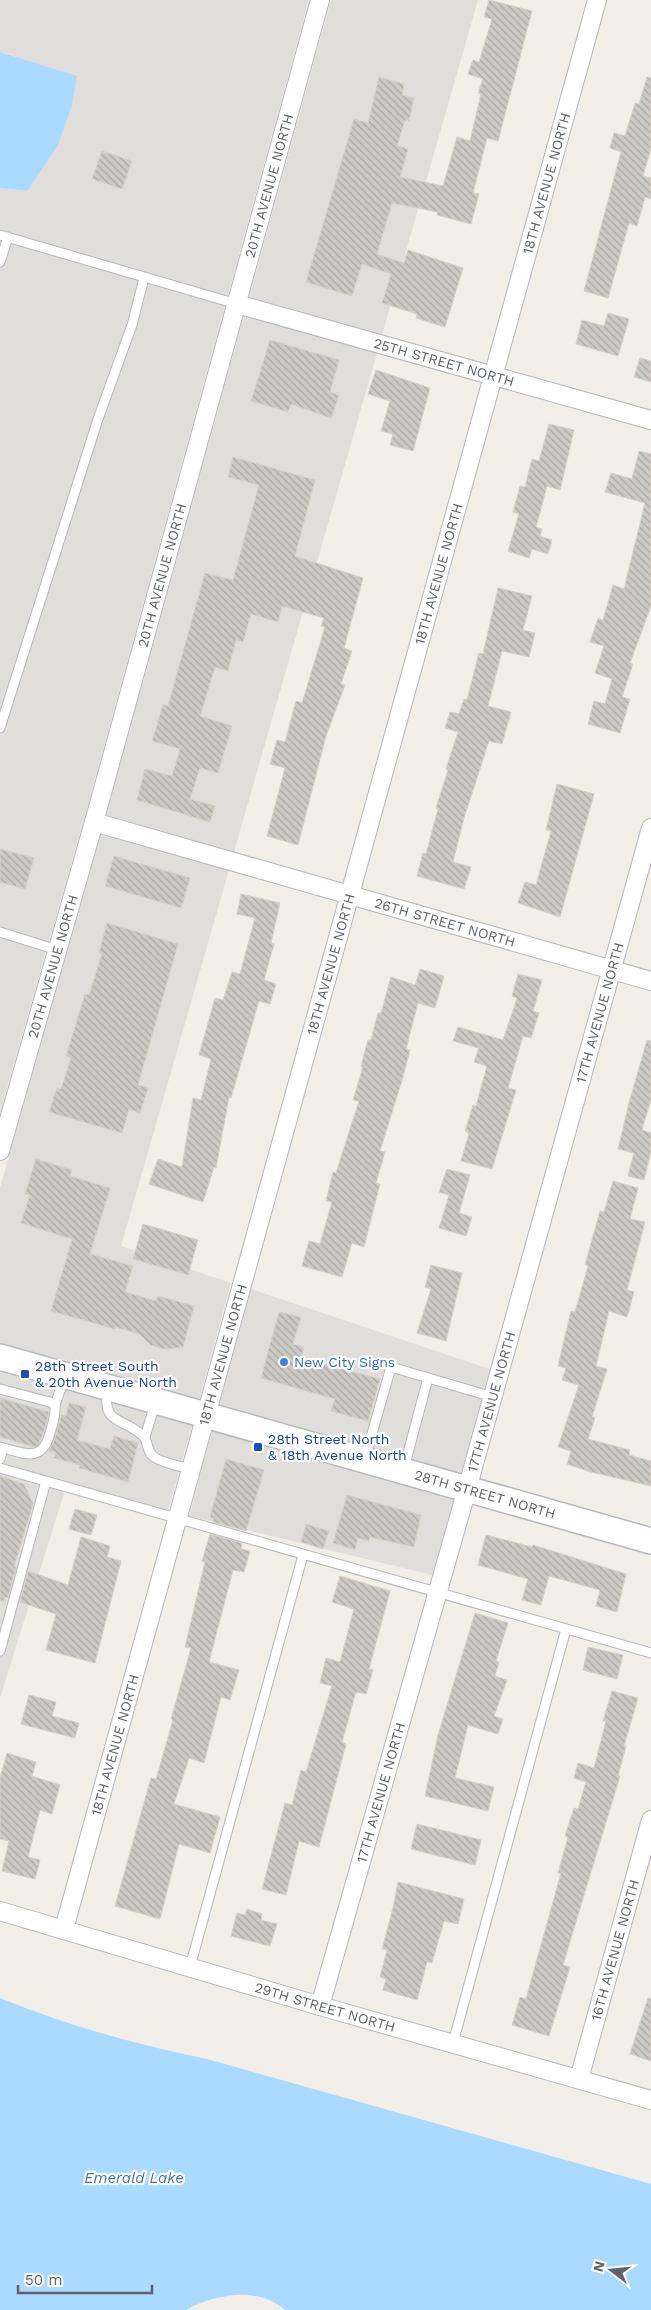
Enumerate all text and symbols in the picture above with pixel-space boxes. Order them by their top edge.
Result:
street label: 18TH AVENUE NORTH [519,111,573,256]
street label: 20TH AVENUE NORTH [241,112,296,260]
street label: 25TH STREET NORTH [372,335,516,389]
street label: 20TH AVENUE NORTH [134,501,189,649]
street label: 18TH AVENUE NORTH [411,501,466,646]
street label: 18TH AVENUE NORTH [303,892,358,1037]
street label: 20TH AVENUE NORTH [25,893,81,1040]
street label: 26TH STREET NORTH [373,894,517,950]
street label: 17TH AVENUE NORTH [572,941,627,1085]
street label: 18TH AVENUE NORTH [196,1282,250,1427]
street label: 17TH AVENUE NORTH [464,1330,518,1474]
place label: New City Signs [294,1354,395,1370]
marker: New City Signs [278,1356,290,1368]
place label: 28th Street South & 20th Avenue North [35,1358,177,1390]
marker: 28th Street South & 20th Avenue North [19,1368,31,1380]
place label: 28th Street North & 18th Avenue North [268,1431,407,1463]
marker: 28th Street North & 18th Avenue North [252,1441,264,1453]
street label: 28TH STREET NORTH [413,1467,557,1522]
street label: 18TH AVENUE NORTH [88,1672,142,1817]
street label: 17TH AVENUE NORTH [353,1720,408,1864]
street label: 16TH AVENUE NORTH [588,1877,642,2022]
street label: 29TH STREET NORTH [253,1979,397,2035]
water label: Emerald Lake [84,2169,184,2187]
north arrow [586,2245,636,2295]
text: N [589,2259,608,2274]
scale bar [18,2262,151,2294]
text: 50 m [25,2271,62,2289]

